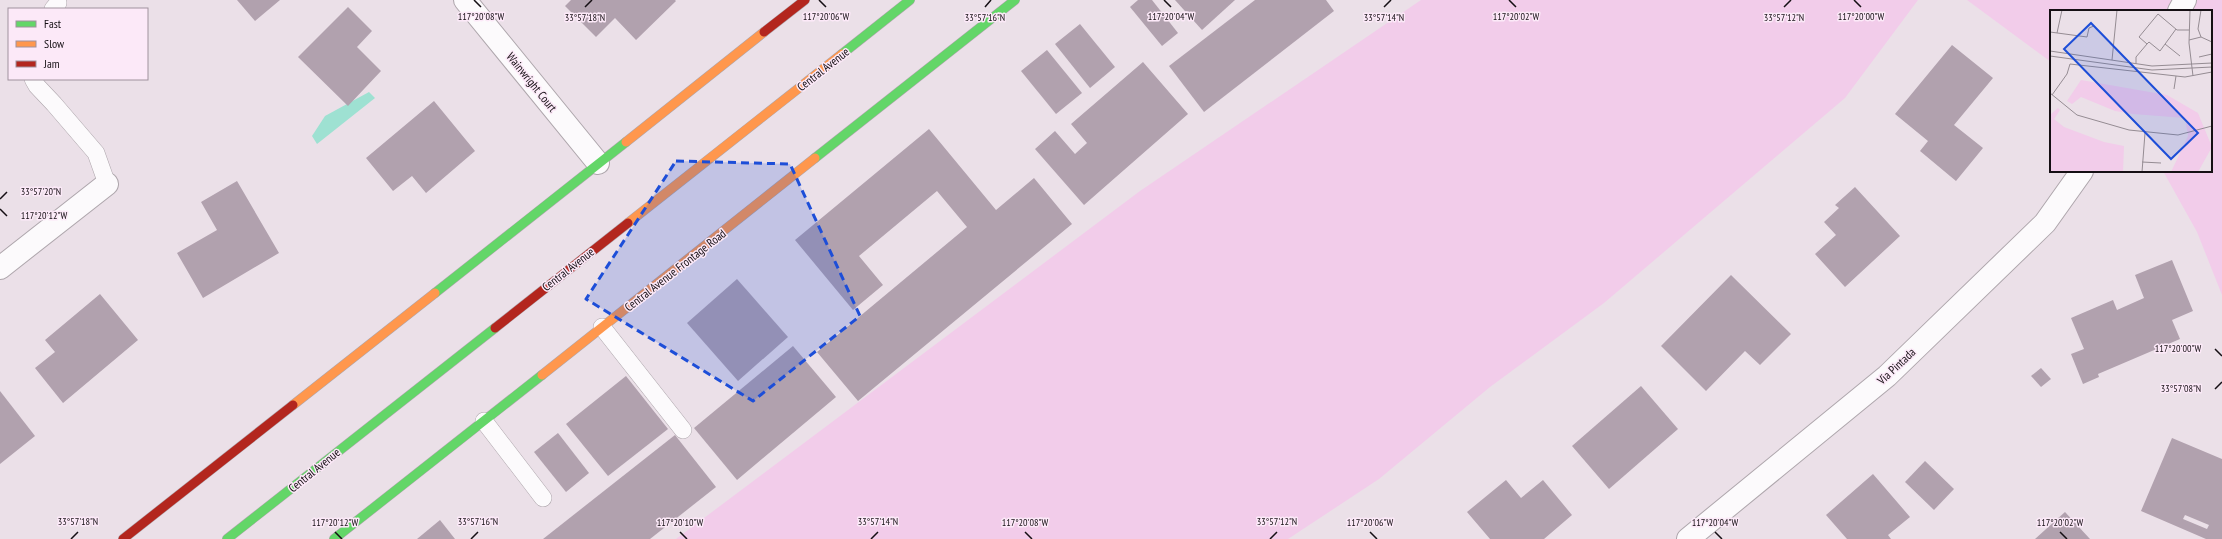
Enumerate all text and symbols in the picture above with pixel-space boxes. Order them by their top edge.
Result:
legend [8,8,148,80]
text: 117°20'08"W [458,10,505,23]
text: 117°20'06"W [803,10,850,23]
text: 117°20'04"W [1148,10,1195,23]
text: 117°20'02"W [1493,10,1540,23]
text: 117°20'00"W [1838,10,1885,23]
inset map [2050,10,2212,172]
text: 33°57'18"N [565,11,605,24]
text: 33°57'16"N [965,11,1005,24]
text: 33°57'14"N [1364,11,1404,24]
text: 33°57'12"N [1764,11,1804,24]
text: Fast [44,16,62,31]
text: Slow [44,36,65,51]
street label: Central Avenue [794,44,852,94]
street label: Wainwright Court [504,49,561,115]
text: Jam [43,56,60,71]
text: 33°57'20"N [21,185,61,198]
text: 117°20'12"W [21,209,68,222]
street label: Central Avenue Frontage Road [621,226,729,314]
street label: Central Avenue [539,244,597,294]
text: 117°20'00"W [2155,342,2202,355]
street label: Via Pintada [1873,344,1918,388]
text: 33°57'08"N [2161,382,2201,395]
street label: Central Avenue [285,445,343,495]
text: 33°57'18"N [58,515,98,528]
text: 33°57'16"N [458,515,498,528]
text: 33°57'14"N [858,515,898,528]
text: 33°57'12"N [1257,515,1297,528]
text: 117°20'12"W [312,516,359,529]
text: 117°20'10"W [657,516,704,529]
text: 117°20'08"W [1002,516,1049,529]
text: 117°20'06"W [1347,516,1394,529]
text: 117°20'04"W [1692,516,1739,529]
text: 117°20'02"W [2037,516,2084,529]

